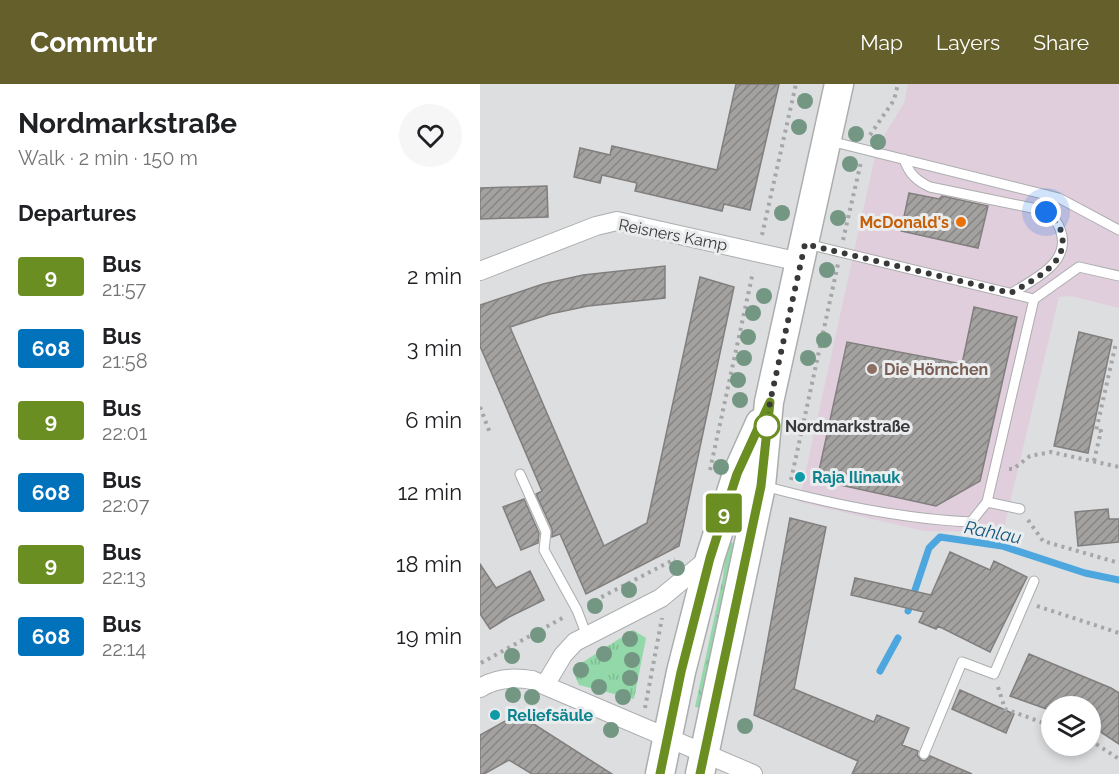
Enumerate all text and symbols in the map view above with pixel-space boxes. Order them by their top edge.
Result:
text: Commutr [30,26,157,59]
text: Map [860,30,903,55]
text: Layers [936,30,1000,55]
text: Share [1033,30,1089,55]
button: heart [399,104,462,167]
text: Nordmarkstraße [18,107,237,140]
text: Walk · 2 min · 150 m [18,146,198,170]
your location [1031,197,1061,227]
text: Departures [18,200,136,226]
place label: McDonald's [859,213,949,232]
street label: Reisners Kamp [617,215,729,255]
marker: McDonald's [954,215,968,229]
text: Bus [102,251,141,277]
text: 2 min [407,263,462,289]
text: 9 [45,264,57,289]
text: 21:57 [102,277,146,301]
text: Bus [102,323,141,349]
text: 3 min [407,335,462,361]
text: 608 [32,336,70,361]
text: 21:58 [102,349,148,373]
place label: Die Hörnchen [884,360,988,379]
marker: Die Hörnchen [865,362,879,376]
text: Bus [102,395,141,421]
text: 6 min [405,407,462,433]
text: 9 [45,408,57,433]
marker: Nordmarkstraße [754,413,780,439]
place label: Nordmarkstraße [785,417,911,436]
text: 22:01 [102,421,147,445]
text: Bus [102,467,141,493]
place label: Raja Ilinauk [812,468,900,487]
marker: Raja Ilinauk [793,470,807,484]
text: 12 min [398,479,462,505]
text: 608 [32,480,70,505]
text: 22:07 [102,493,149,517]
line badge: 9 [704,494,744,532]
text: 9 [718,501,730,526]
water label: Rahlau [963,516,1023,548]
text: Bus [102,539,141,565]
text: 18 min [396,551,462,577]
text: 9 [45,552,57,577]
text: 22:13 [102,565,146,589]
text: Bus [102,611,141,637]
text: 19 min [396,623,462,649]
text: 608 [32,624,70,649]
text: 22:14 [102,637,146,661]
map controls [1041,696,1101,756]
button: layers [1041,696,1101,756]
place label: Reliefsäule [507,706,594,725]
marker: Reliefsäule [488,708,502,722]

